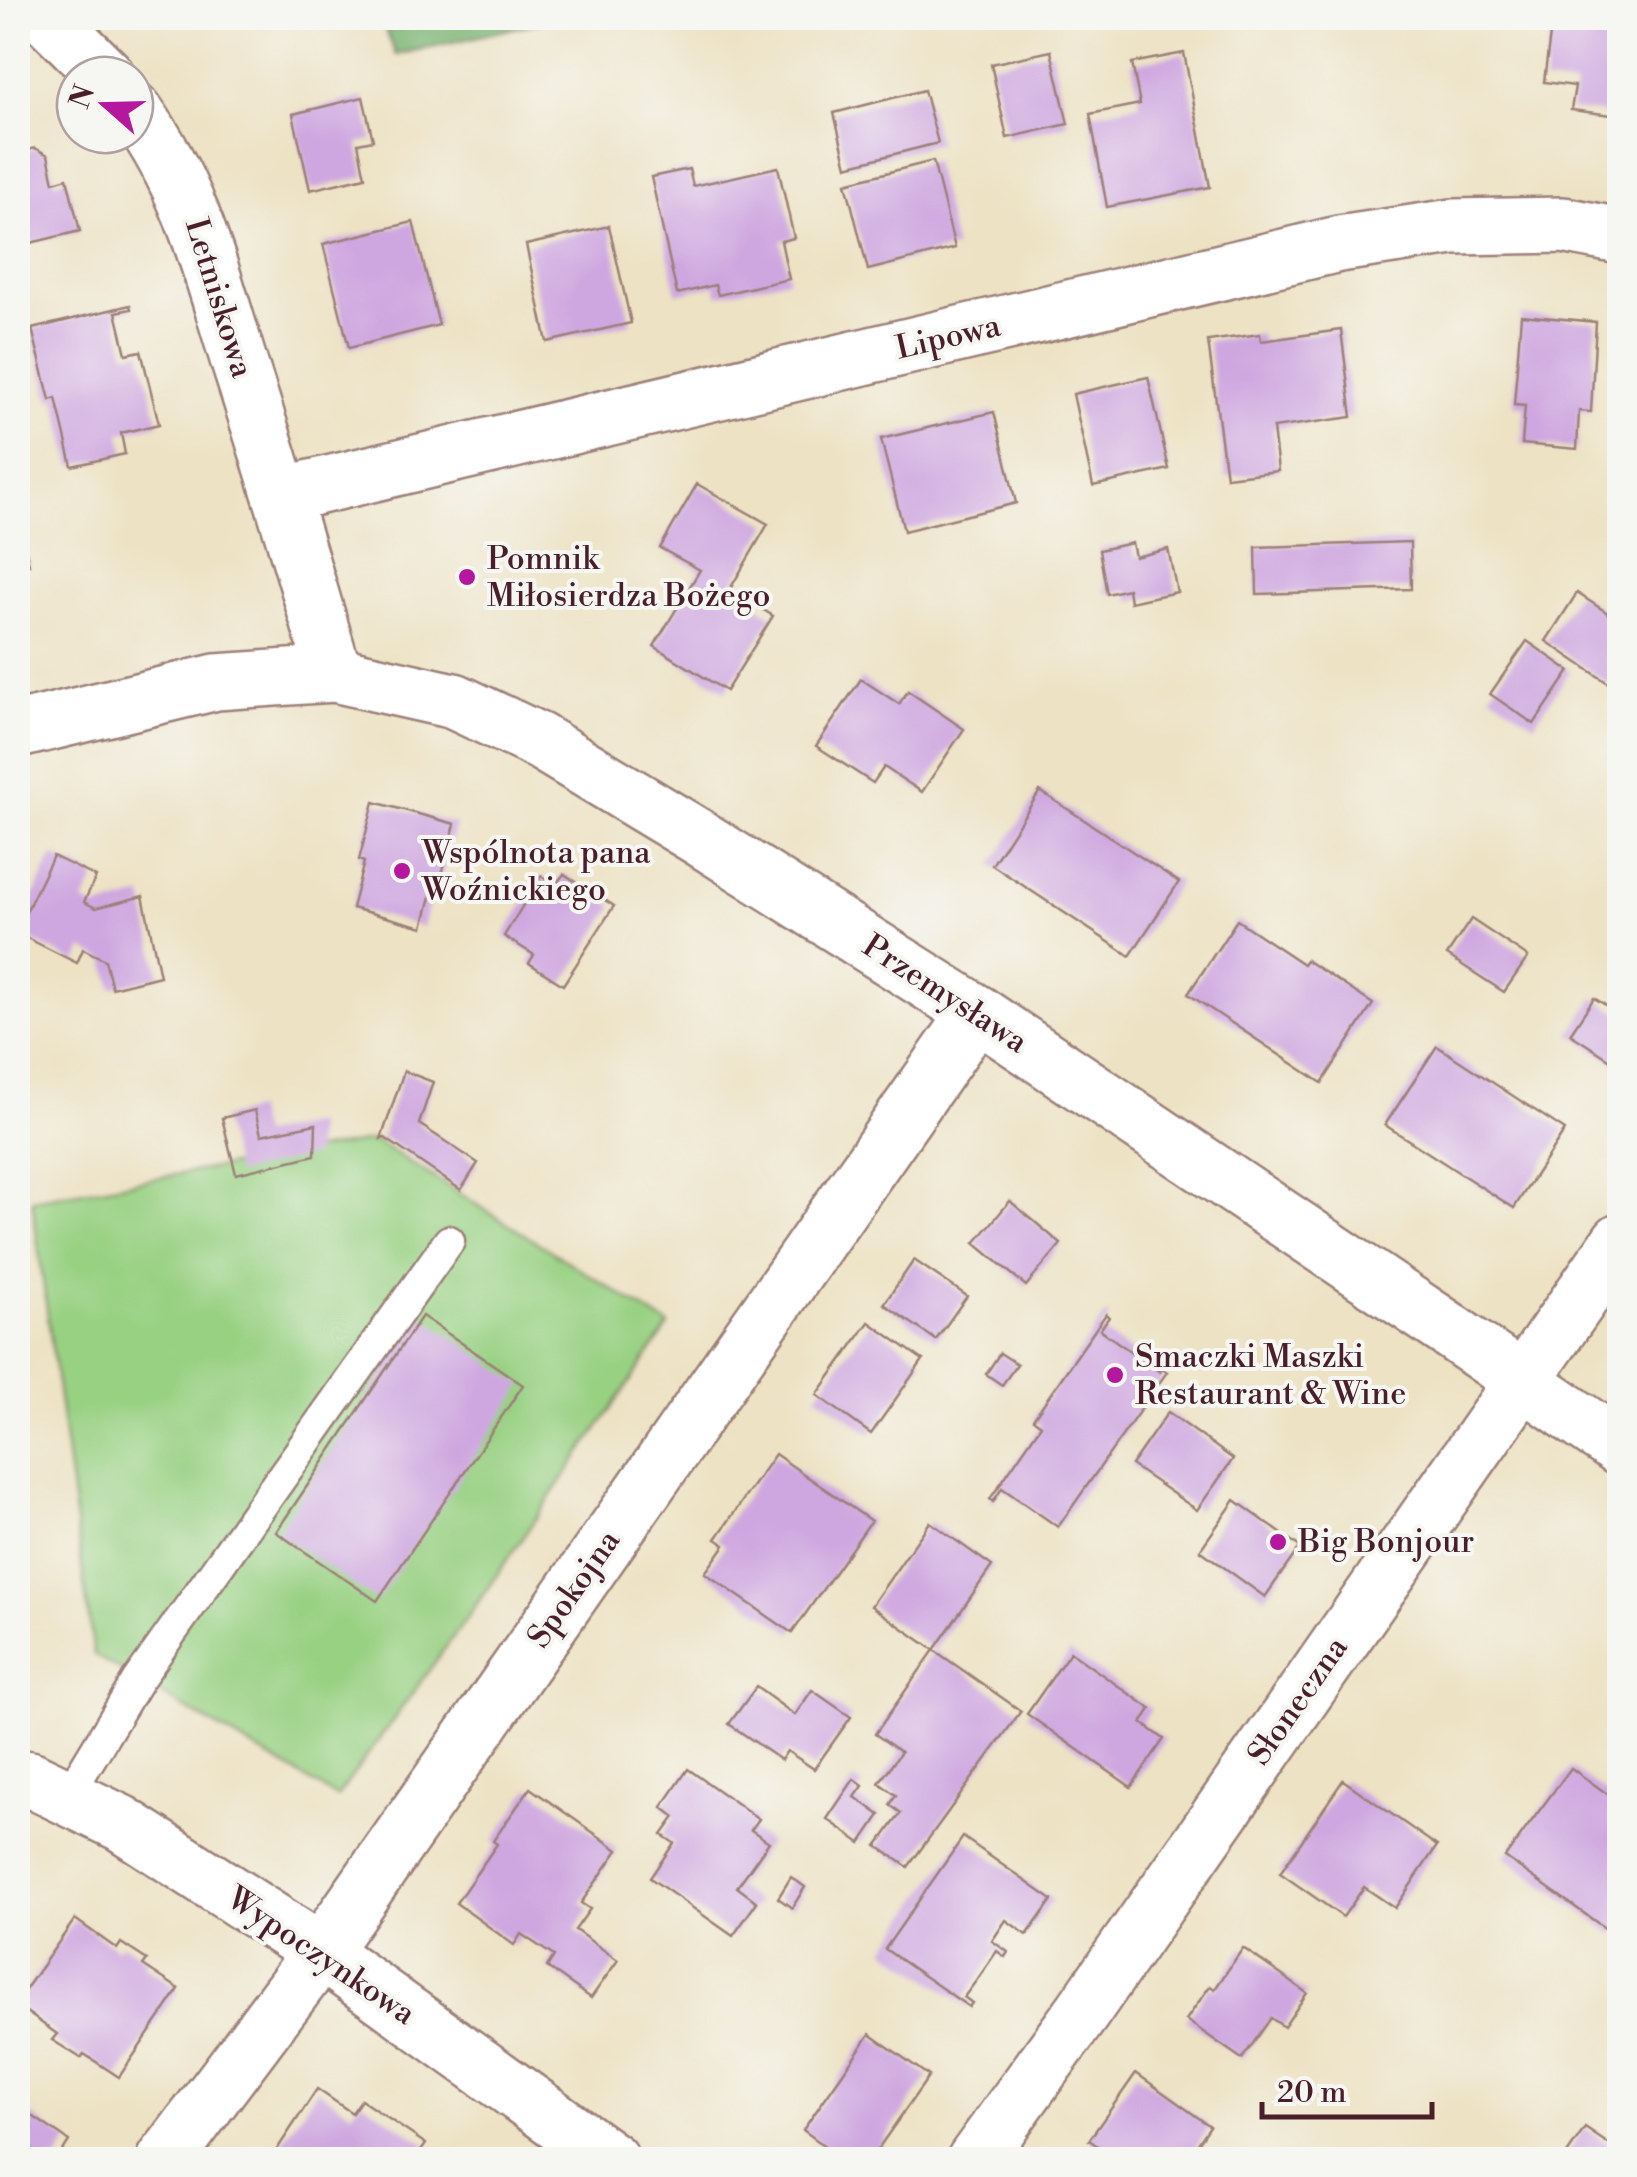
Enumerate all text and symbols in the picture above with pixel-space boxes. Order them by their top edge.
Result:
north arrow [55,55,155,155]
text: N [63,81,103,113]
street label: Letniskowa [176,213,262,383]
street label: Lipowa [892,305,1005,368]
place label: Pomnik Miłosierdza Bożego [487,539,771,616]
marker: Pomnik Miłosierdza Bożego [456,566,478,588]
place label: Wspólnota pana Woźnickiego [421,833,651,910]
marker: Wspólnota pana Woźnickiego [391,860,413,882]
street label: Przemysława [855,926,1036,1063]
place label: Smaczki Maszki Restaurant & Wine [1135,1337,1406,1414]
marker: Smaczki Maszki Restaurant & Wine [1104,1364,1126,1386]
street label: Spokojna [519,1522,630,1656]
place label: Big Bonjour [1297,1522,1475,1562]
marker: Big Bonjour [1267,1531,1289,1553]
street label: Słoneczna [1239,1628,1357,1773]
street label: Wypoczynkowa [218,1878,424,2034]
scale bar [1262,2057,1432,2119]
text: 20 m [1277,2074,1346,2112]

